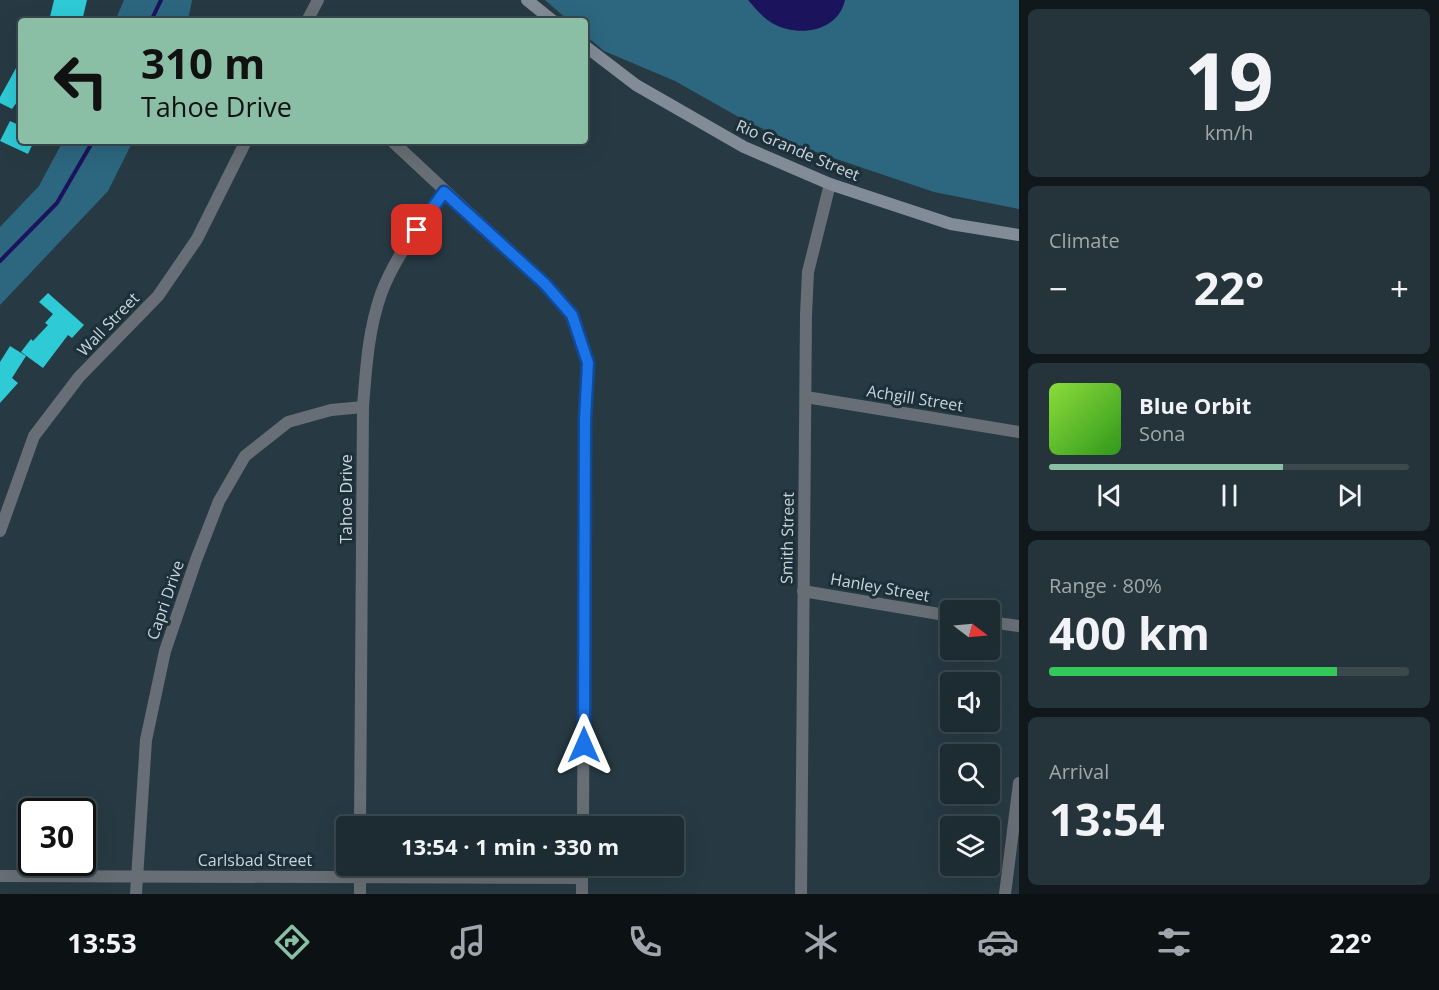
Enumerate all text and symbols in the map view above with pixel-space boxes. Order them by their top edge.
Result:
text: 19 [1184,27,1274,133]
text: 310 m [141,34,265,91]
icon: left [42,42,120,120]
text: Tahoe Drive [141,88,292,125]
street label: Rio Grande Street [733,114,863,186]
text: km/h [1205,119,1253,146]
pin [391,204,442,255]
icon: arrive [400,213,433,246]
text: Climate [1049,227,1120,254]
text: 22° [1194,257,1264,318]
text: − [1049,266,1068,311]
text: + [1390,266,1409,311]
street label: Wall Street [72,287,144,361]
street label: Achgill Street [865,380,965,417]
text: Blue Orbit [1139,390,1251,420]
text: Sona [1139,420,1185,447]
street label: Tahoe Drive [335,454,357,544]
icon: previous [1093,479,1126,512]
icon: pause [1213,479,1246,512]
icon: next [1333,479,1366,512]
street label: Smith Street [775,492,799,584]
street label: Capri Drive [141,557,189,643]
street label: Hanley Street [829,567,932,607]
text: Range · 80% [1049,572,1162,599]
north arrow [940,600,1000,660]
map controls [940,600,1000,876]
text: 400 km [1049,602,1210,663]
button: sound [940,672,1000,732]
position arrow [552,713,616,777]
button: search [940,744,1000,804]
text: Arrival [1049,758,1109,785]
text: 13:54 [1049,788,1165,849]
speed limit sign: 30 [18,798,96,876]
button: layers [940,816,1000,876]
text: 13:54 · 1 min · 330 m [401,831,619,861]
street label: Carlsbad Street [198,849,313,871]
icon: directions [271,921,313,963]
icon: music [447,921,489,963]
icon: phone [624,921,666,963]
icon: climate [800,921,842,963]
icon: car [977,921,1019,963]
icon: filters [1153,921,1195,963]
text: 13:53 [67,924,137,961]
text: 22° [1329,924,1372,961]

